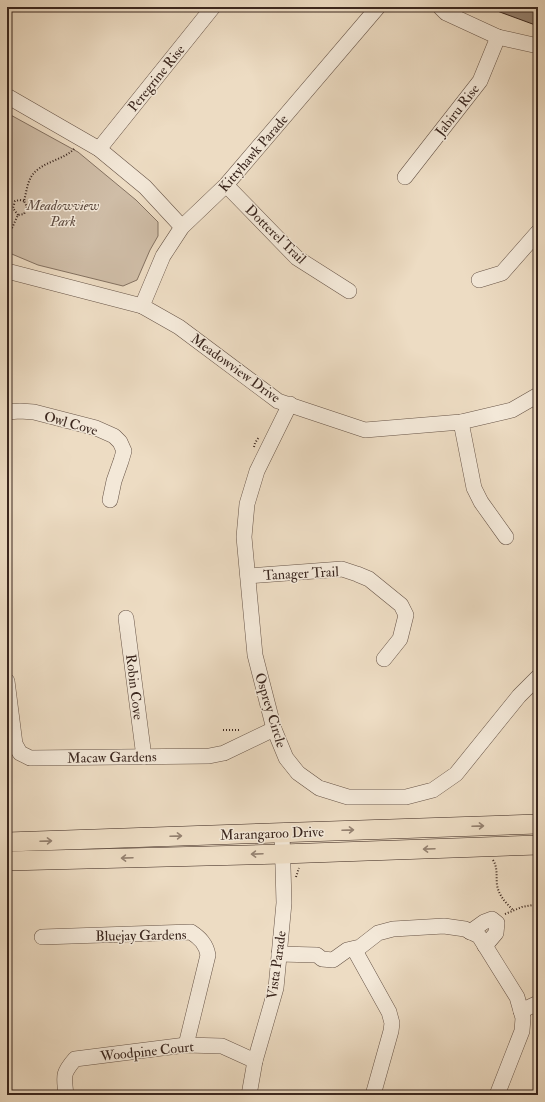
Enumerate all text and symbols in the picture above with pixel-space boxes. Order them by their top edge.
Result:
street label: Peregrine Rise [124,41,189,115]
street label: Jabiru Rise [431,81,483,141]
street label: Kittyhawk Parade [215,111,293,196]
park label: Meadowview Park [26,197,99,230]
street label: Dotterel Trail [242,201,310,268]
street label: Meadowview Drive [188,330,284,407]
street label: Owl Cove [42,408,100,439]
street label: Tanager Trail [263,563,340,584]
street label: Robin Cove [122,653,147,721]
street label: Osprey Circle [250,671,290,750]
street label: Macaw Gardens [67,748,157,767]
street label: Marangaroo Drive [220,823,324,844]
one-way arrow [471,823,484,830]
one-way arrow [341,827,354,834]
one-way arrow [169,832,182,840]
one-way arrow [39,837,52,845]
one-way arrow [423,845,436,853]
one-way arrow [251,851,264,858]
one-way arrow [121,854,134,862]
street label: Bluejay Gardens [95,926,187,946]
street label: Vista Parade [263,930,290,1000]
street label: Woodpine Court [98,1038,195,1066]

